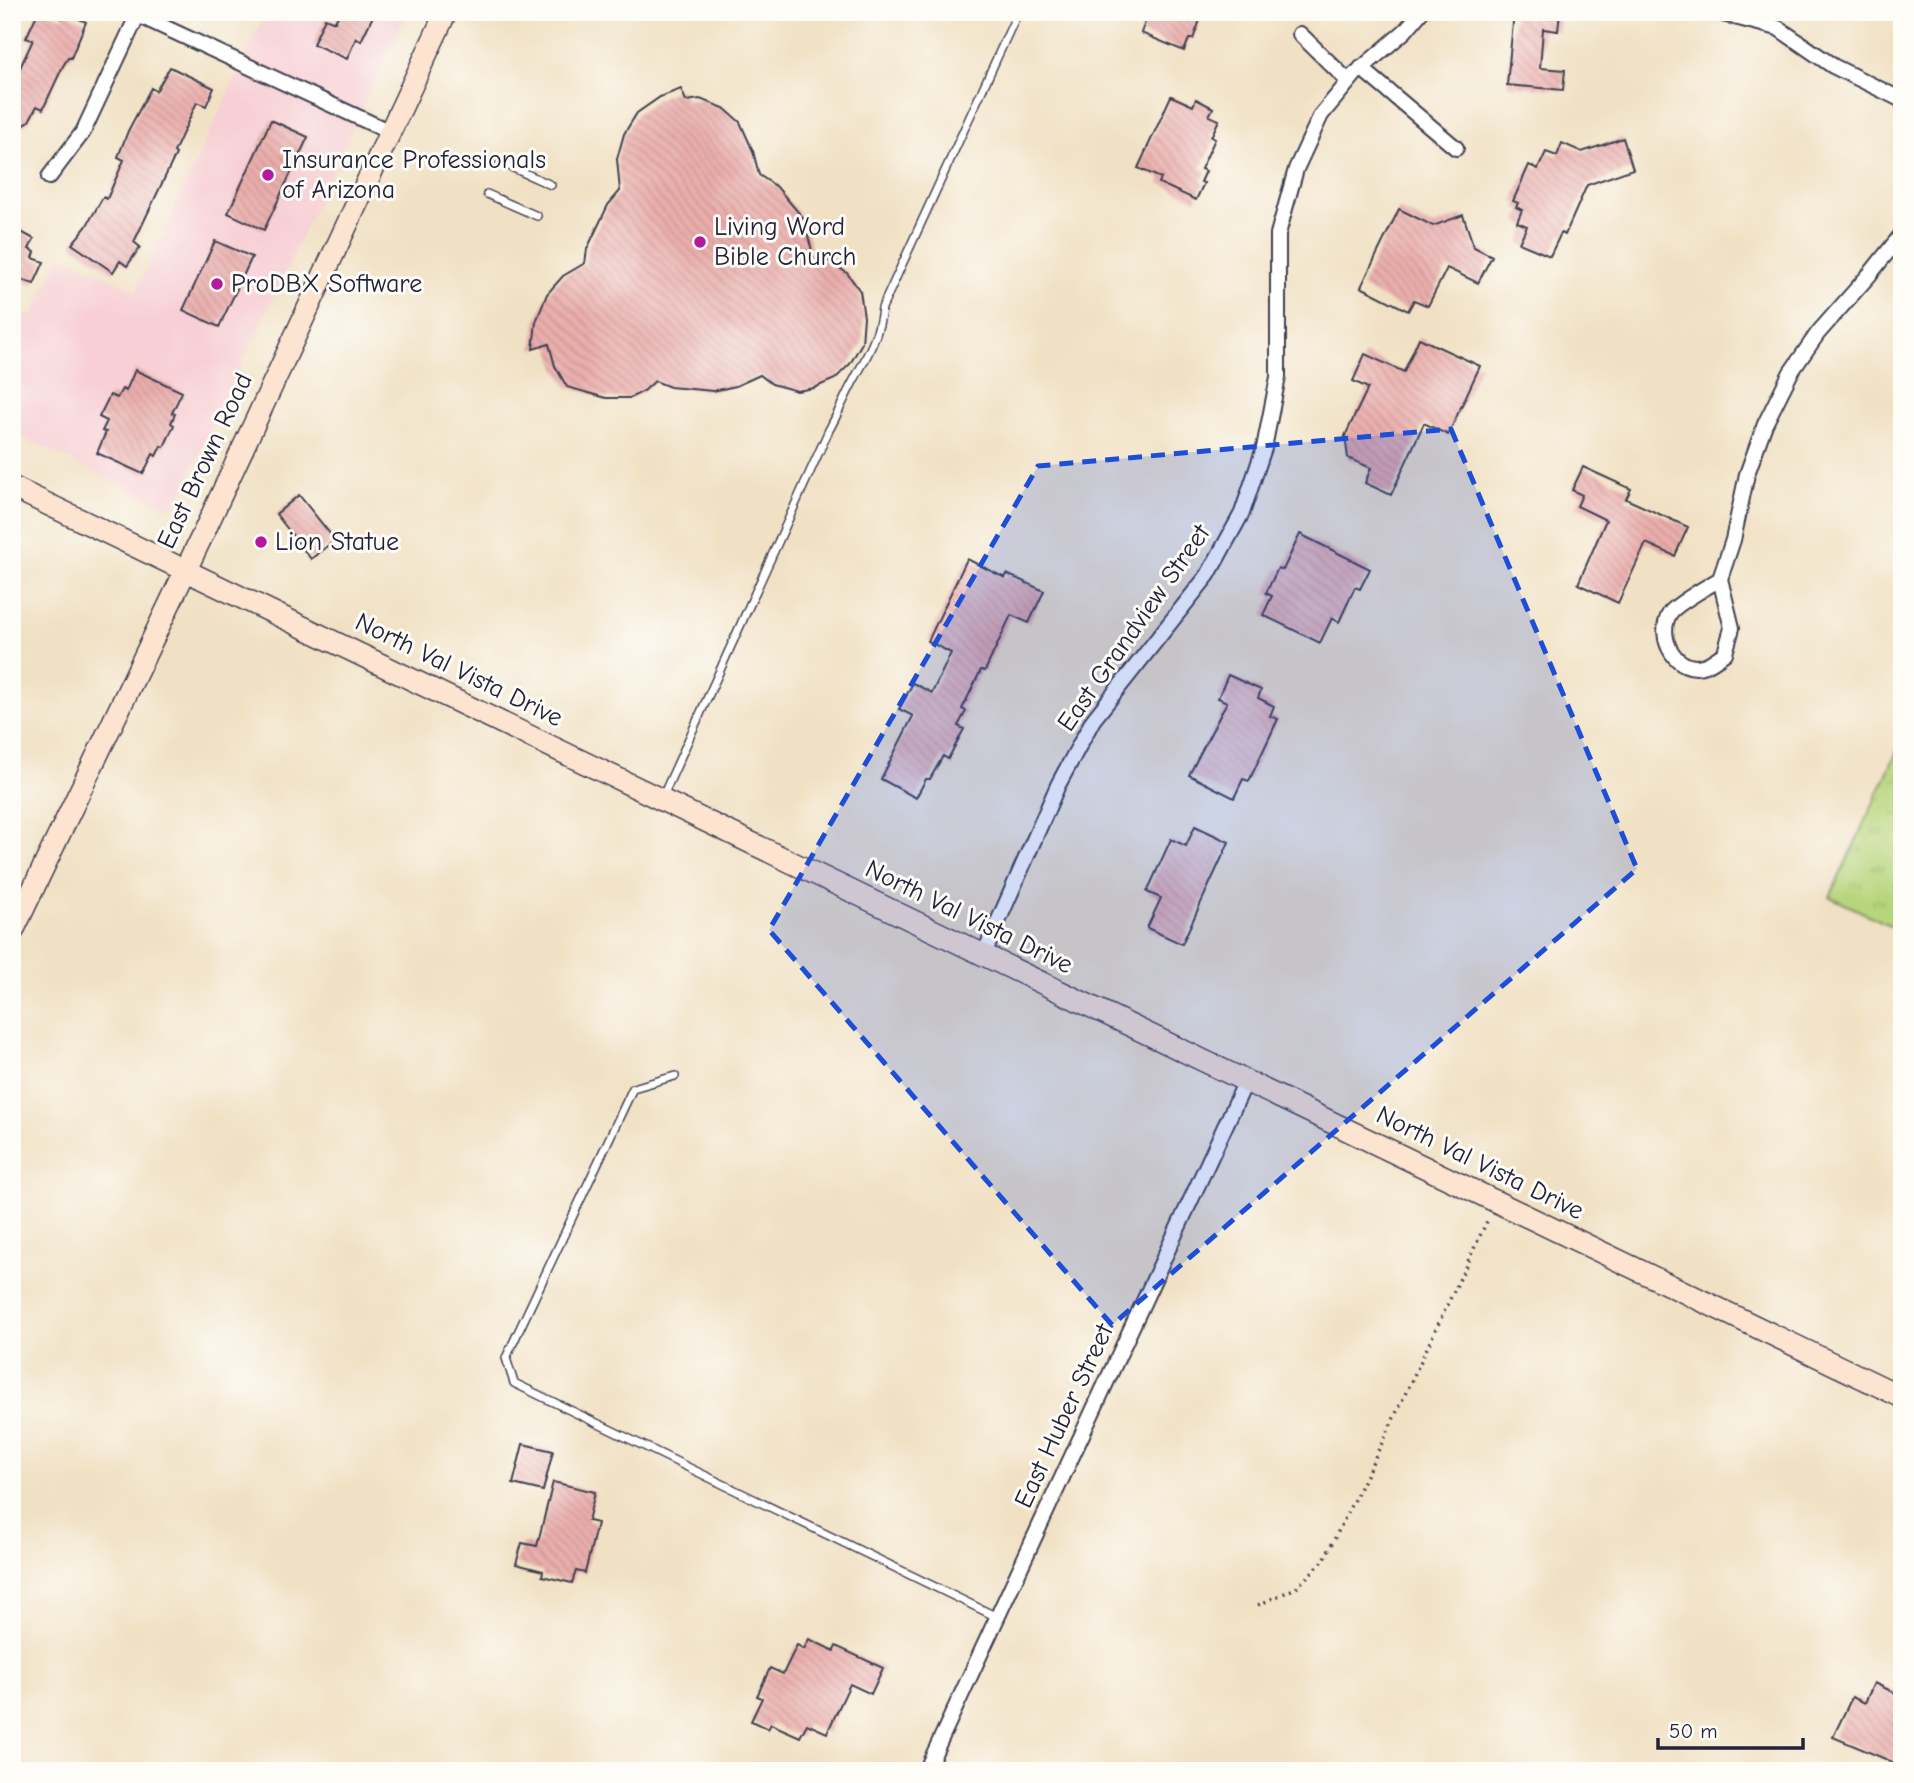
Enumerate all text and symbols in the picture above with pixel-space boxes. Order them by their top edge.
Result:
place label: Insurance Professionals of Arizona [282,145,546,205]
marker: Insurance Professionals of Arizona [260,167,276,183]
place label: Living Word Bible Church [714,212,857,272]
marker: Living Word Bible Church [692,234,708,250]
place label: ProDBX Software [231,269,422,299]
marker: ProDBX Software [209,276,225,292]
street label: East Brown Road [151,368,259,554]
street label: East Grandview Street [1051,518,1217,737]
place label: Lion Statue [275,527,399,557]
marker: Lion Statue [253,534,269,550]
street label: North Val Vista Drive [350,607,568,733]
street label: North Val Vista Drive [860,854,1078,980]
street label: North Val Vista Drive [1371,1100,1589,1226]
street label: East Huber Street [1008,1318,1120,1513]
scale bar [1658,1706,1804,1750]
text: 50 m [1669,1719,1718,1743]

